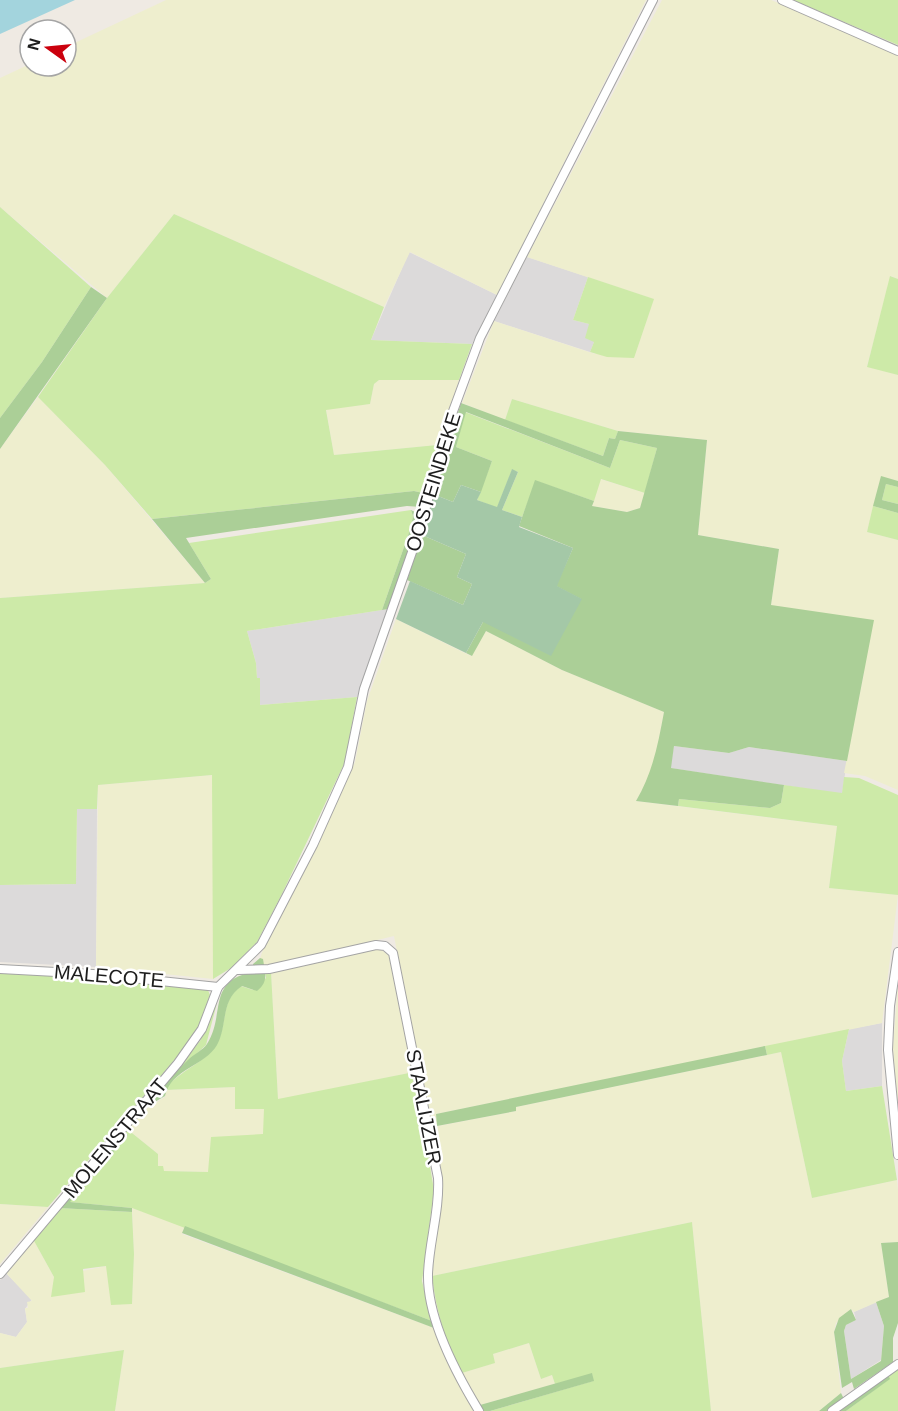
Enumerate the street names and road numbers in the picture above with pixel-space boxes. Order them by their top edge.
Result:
street label: OOSTEINDEKE [401,410,465,554]
street label: MALECOTE [53,960,165,992]
street label: STAALIJZER [402,1047,446,1167]
street label: MOLENSTRAAT [59,1074,171,1202]

